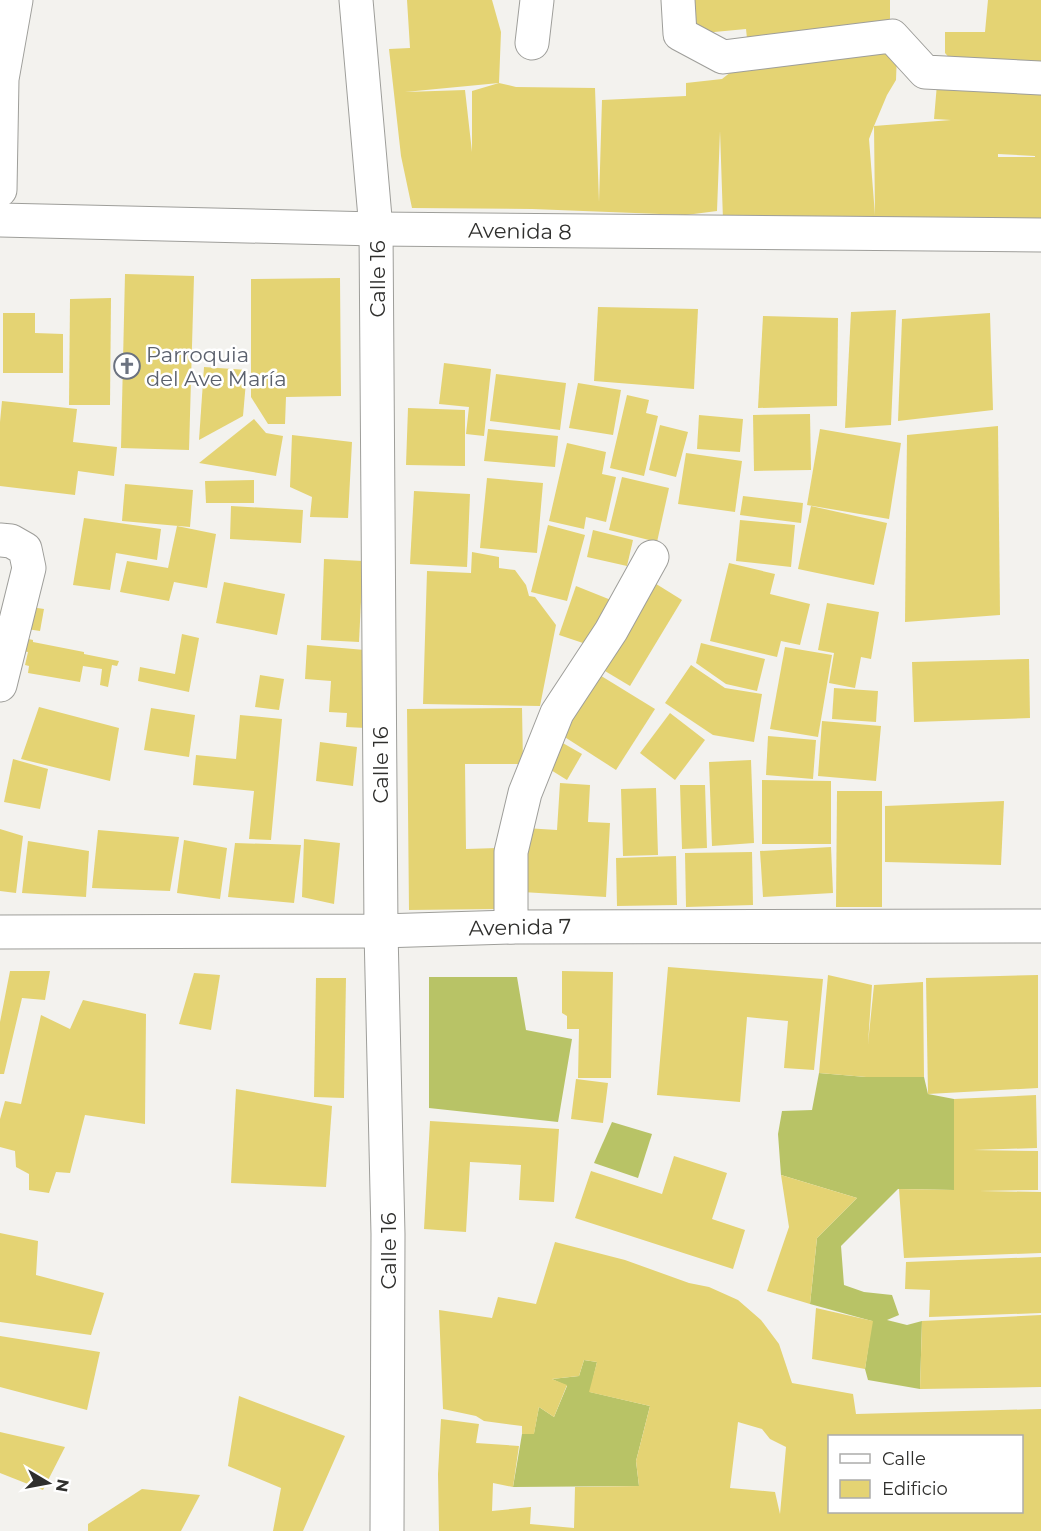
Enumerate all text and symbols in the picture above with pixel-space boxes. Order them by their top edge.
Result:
street label: Avenida 8 [468,218,572,244]
street label: Calle 16 [365,240,390,317]
place label: Parroquia del Ave María [146,342,287,391]
church icon: Parroquia del Ave María [112,351,142,381]
street label: Calle 16 [368,726,393,803]
street label: Avenida 7 [468,914,572,940]
street label: Calle 16 [376,1212,401,1289]
legend [828,1435,1023,1513]
text: Calle [882,1448,926,1470]
north arrow [18,1453,78,1513]
text: N [52,1477,73,1494]
text: Edificio [882,1478,948,1500]

